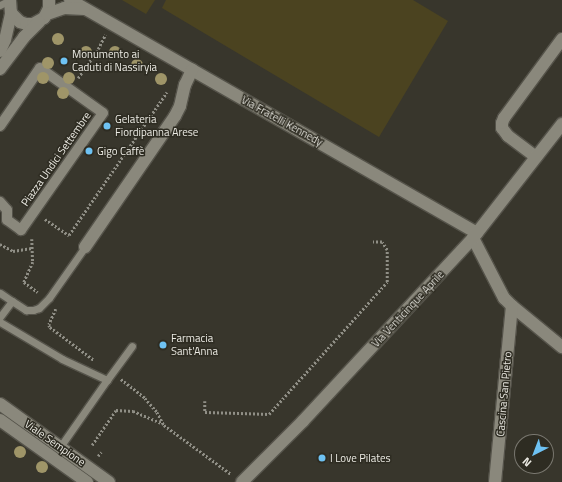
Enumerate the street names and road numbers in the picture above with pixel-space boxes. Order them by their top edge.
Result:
street label: Via Fratelli Kennedy [239,93,325,149]
street label: Piazza Undici Settembre [18,109,94,209]
street label: Via Venticinque Aprile [369,268,447,350]
street label: Cascina San Pietro [494,351,514,437]
street label: Viale Sempione [22,417,88,469]

